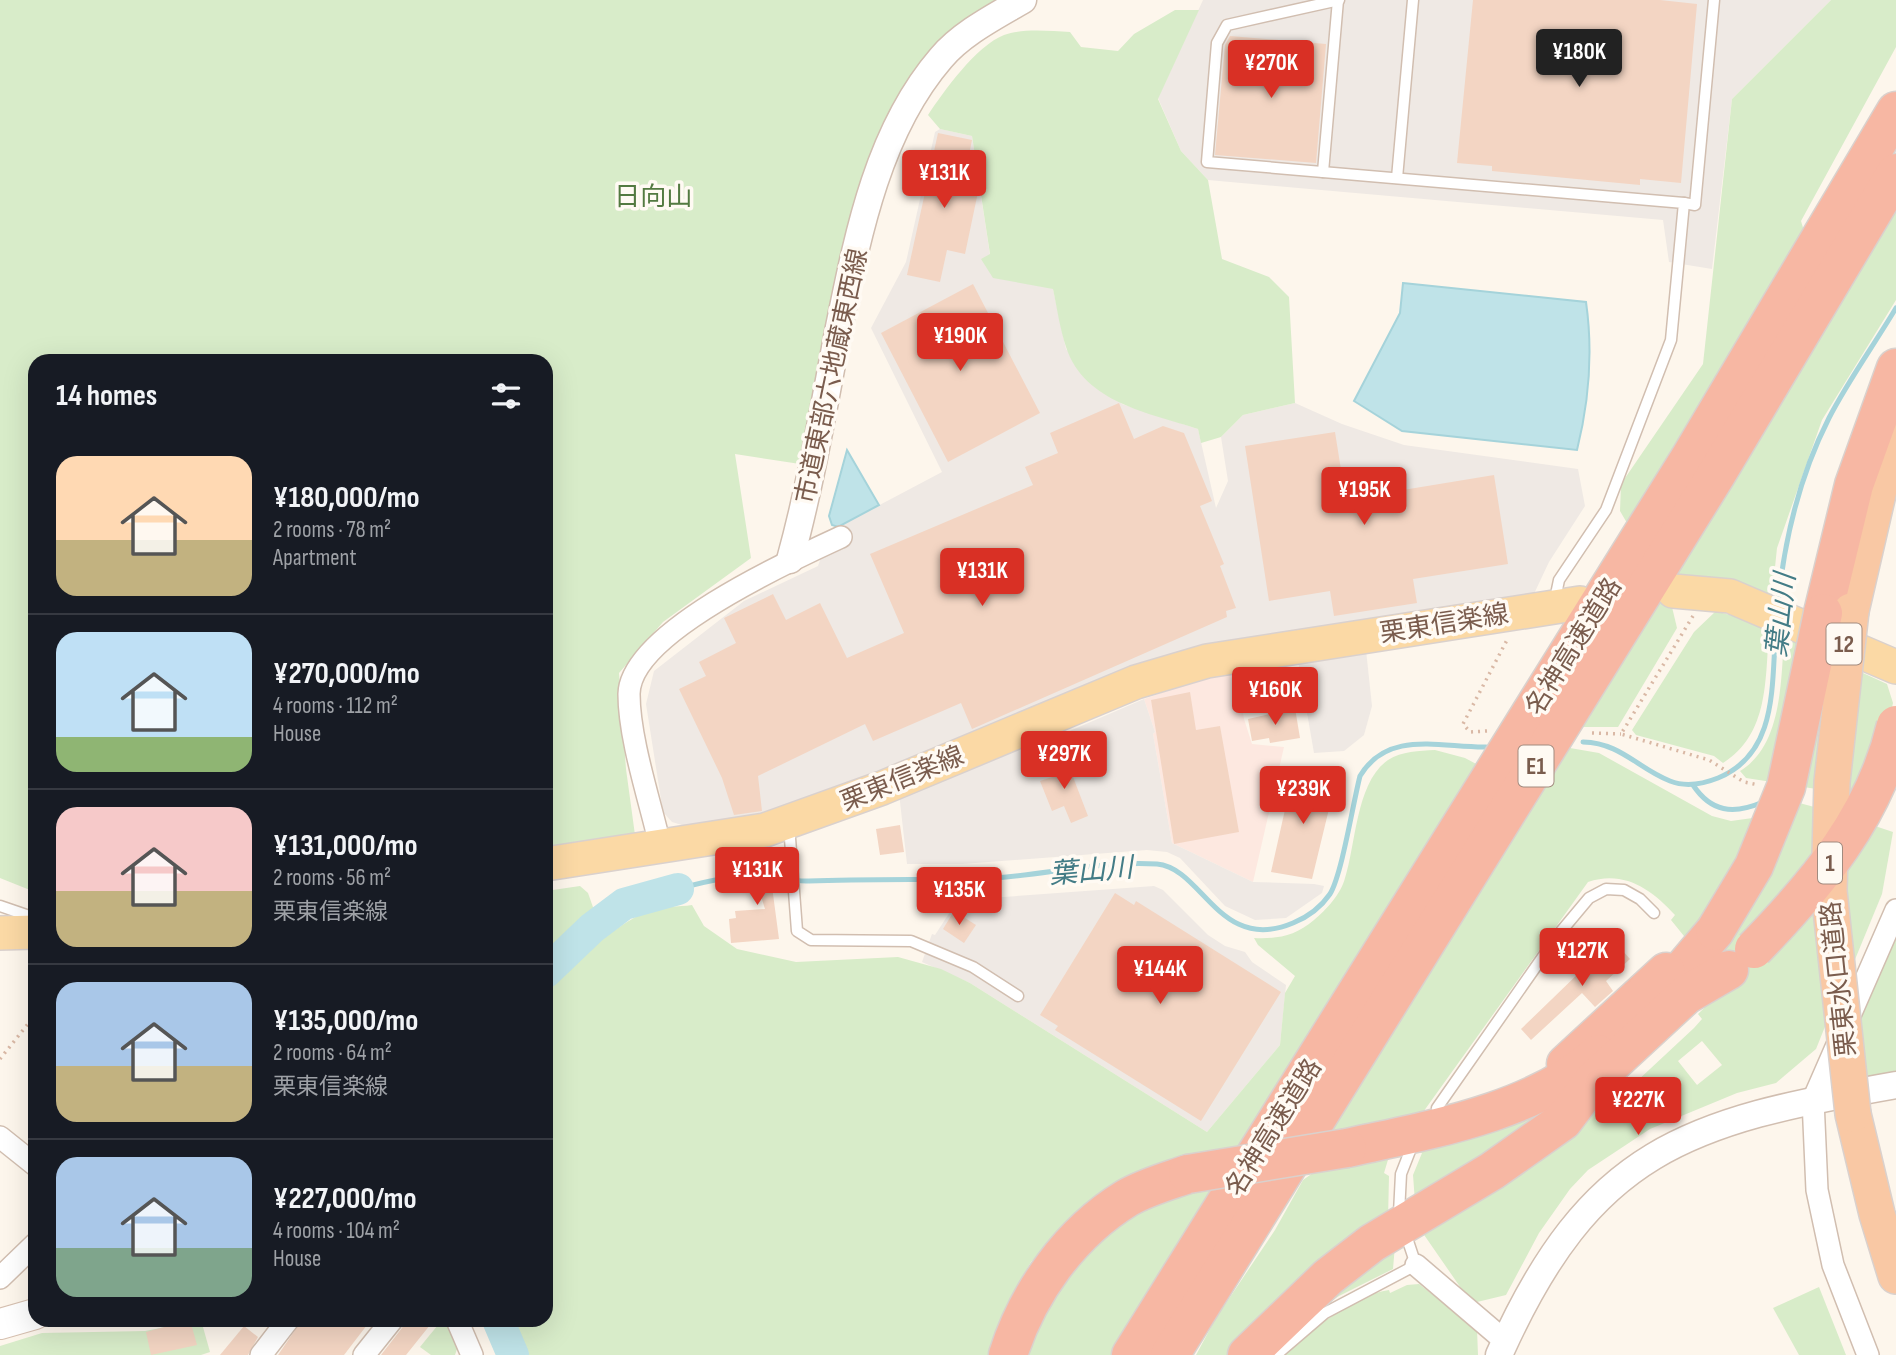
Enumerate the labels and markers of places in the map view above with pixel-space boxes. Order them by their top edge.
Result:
pin: ¥180K [1530,29,1628,89]
pin: ¥270K [1222,41,1320,100]
pin: ¥131K [895,150,993,210]
pin: ¥190K [911,314,1009,373]
pin: ¥195K [1315,468,1413,527]
pin: ¥131K [933,548,1031,608]
pin: ¥160K [1226,668,1324,727]
pin: ¥297K [1015,732,1113,791]
pin: ¥239K [1254,766,1352,826]
pin: ¥131K [708,848,806,907]
pin: ¥135K [910,867,1008,927]
pin: ¥127K [1533,928,1631,988]
pin: ¥144K [1111,946,1209,1006]
pin: ¥227K [1589,1078,1687,1137]

